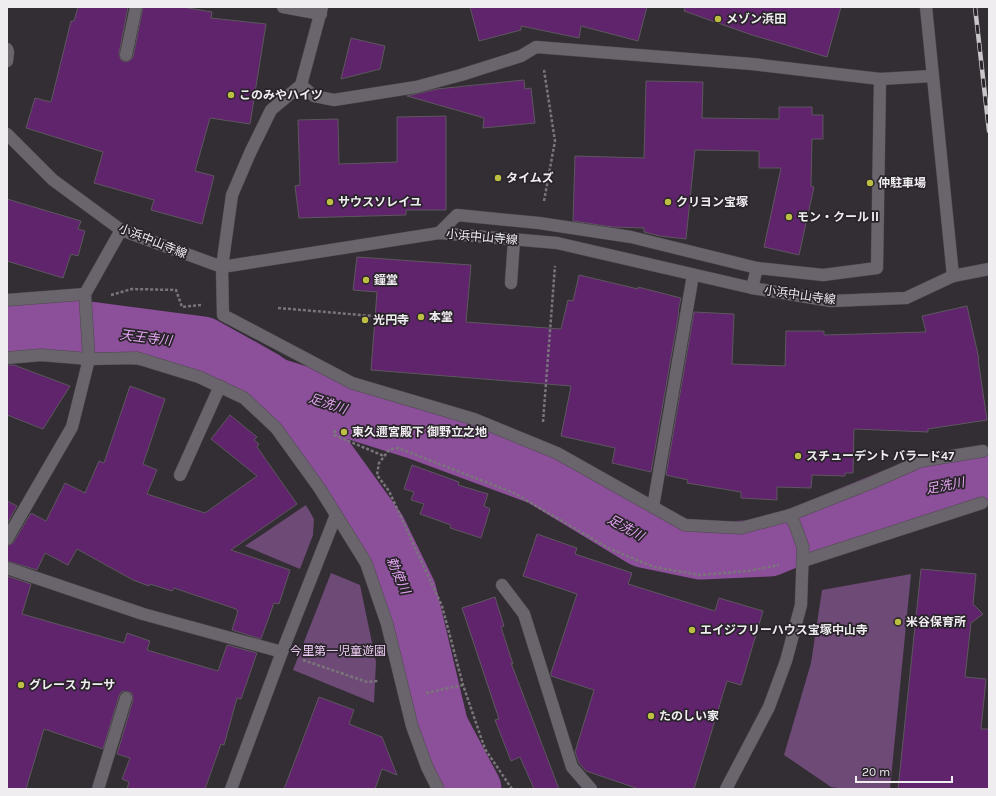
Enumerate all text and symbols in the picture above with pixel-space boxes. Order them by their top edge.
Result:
place label: メゾン浜田 [726,12,786,26]
marker: メゾン浜田 [713,14,723,24]
place label: このみやハイツ [239,88,323,102]
marker: このみやハイツ [226,90,236,100]
place label: タイムズ [506,171,554,185]
marker: タイムズ [493,173,503,183]
place label: 仲駐車場 [878,176,926,190]
marker: 仲駐車場 [865,178,875,188]
place label: サウスソレイユ [338,195,422,209]
place label: クリヨン宝塚 [676,195,748,209]
marker: サウスソレイユ [325,197,335,207]
marker: クリヨン宝塚 [663,197,673,207]
place label: モン・クールⅡ [797,210,881,224]
marker: モン・クールⅡ [784,212,794,222]
street label: 小浜中山寺線 [117,221,189,261]
street label: 小浜中山寺線 [446,227,518,247]
place label: 鐘堂 [373,273,398,287]
marker: 鐘堂 [361,275,371,285]
street label: 小浜中山寺線 [763,283,837,307]
place label: 本堂 [429,310,453,324]
marker: 本堂 [416,312,426,322]
place label: 光円寺 [373,313,409,327]
marker: 光円寺 [360,315,370,325]
water label: 天王寺川 [119,327,175,348]
water label: 足洗川 [307,390,351,417]
place label: 東久邇宮殿下 御野立之地 [352,425,487,439]
marker: 東久邇宮殿下 御野立之地 [339,427,349,437]
place label: スチューデント バラード47 [806,449,954,463]
marker: スチューデント バラード47 [793,451,803,461]
water label: 足洗川 [925,474,968,497]
water label: 足洗川 [605,511,648,544]
water label: 勅使川 [384,554,414,598]
place label: 米谷保育所 [906,615,966,629]
marker: 米谷保育所 [893,617,903,627]
place label: エイジフリーハウス宝塚中山寺 [700,623,868,637]
marker: エイジフリーハウス宝塚中山寺 [687,625,697,635]
park label: 今里第一児童遊園 [290,644,386,658]
place label: グレース カーサ [29,678,115,692]
marker: グレース カーサ [16,680,26,690]
place label: たのしい家 [659,709,719,723]
marker: たのしい家 [646,711,656,721]
scale bar [856,758,952,784]
text: 20 m [862,765,890,779]

